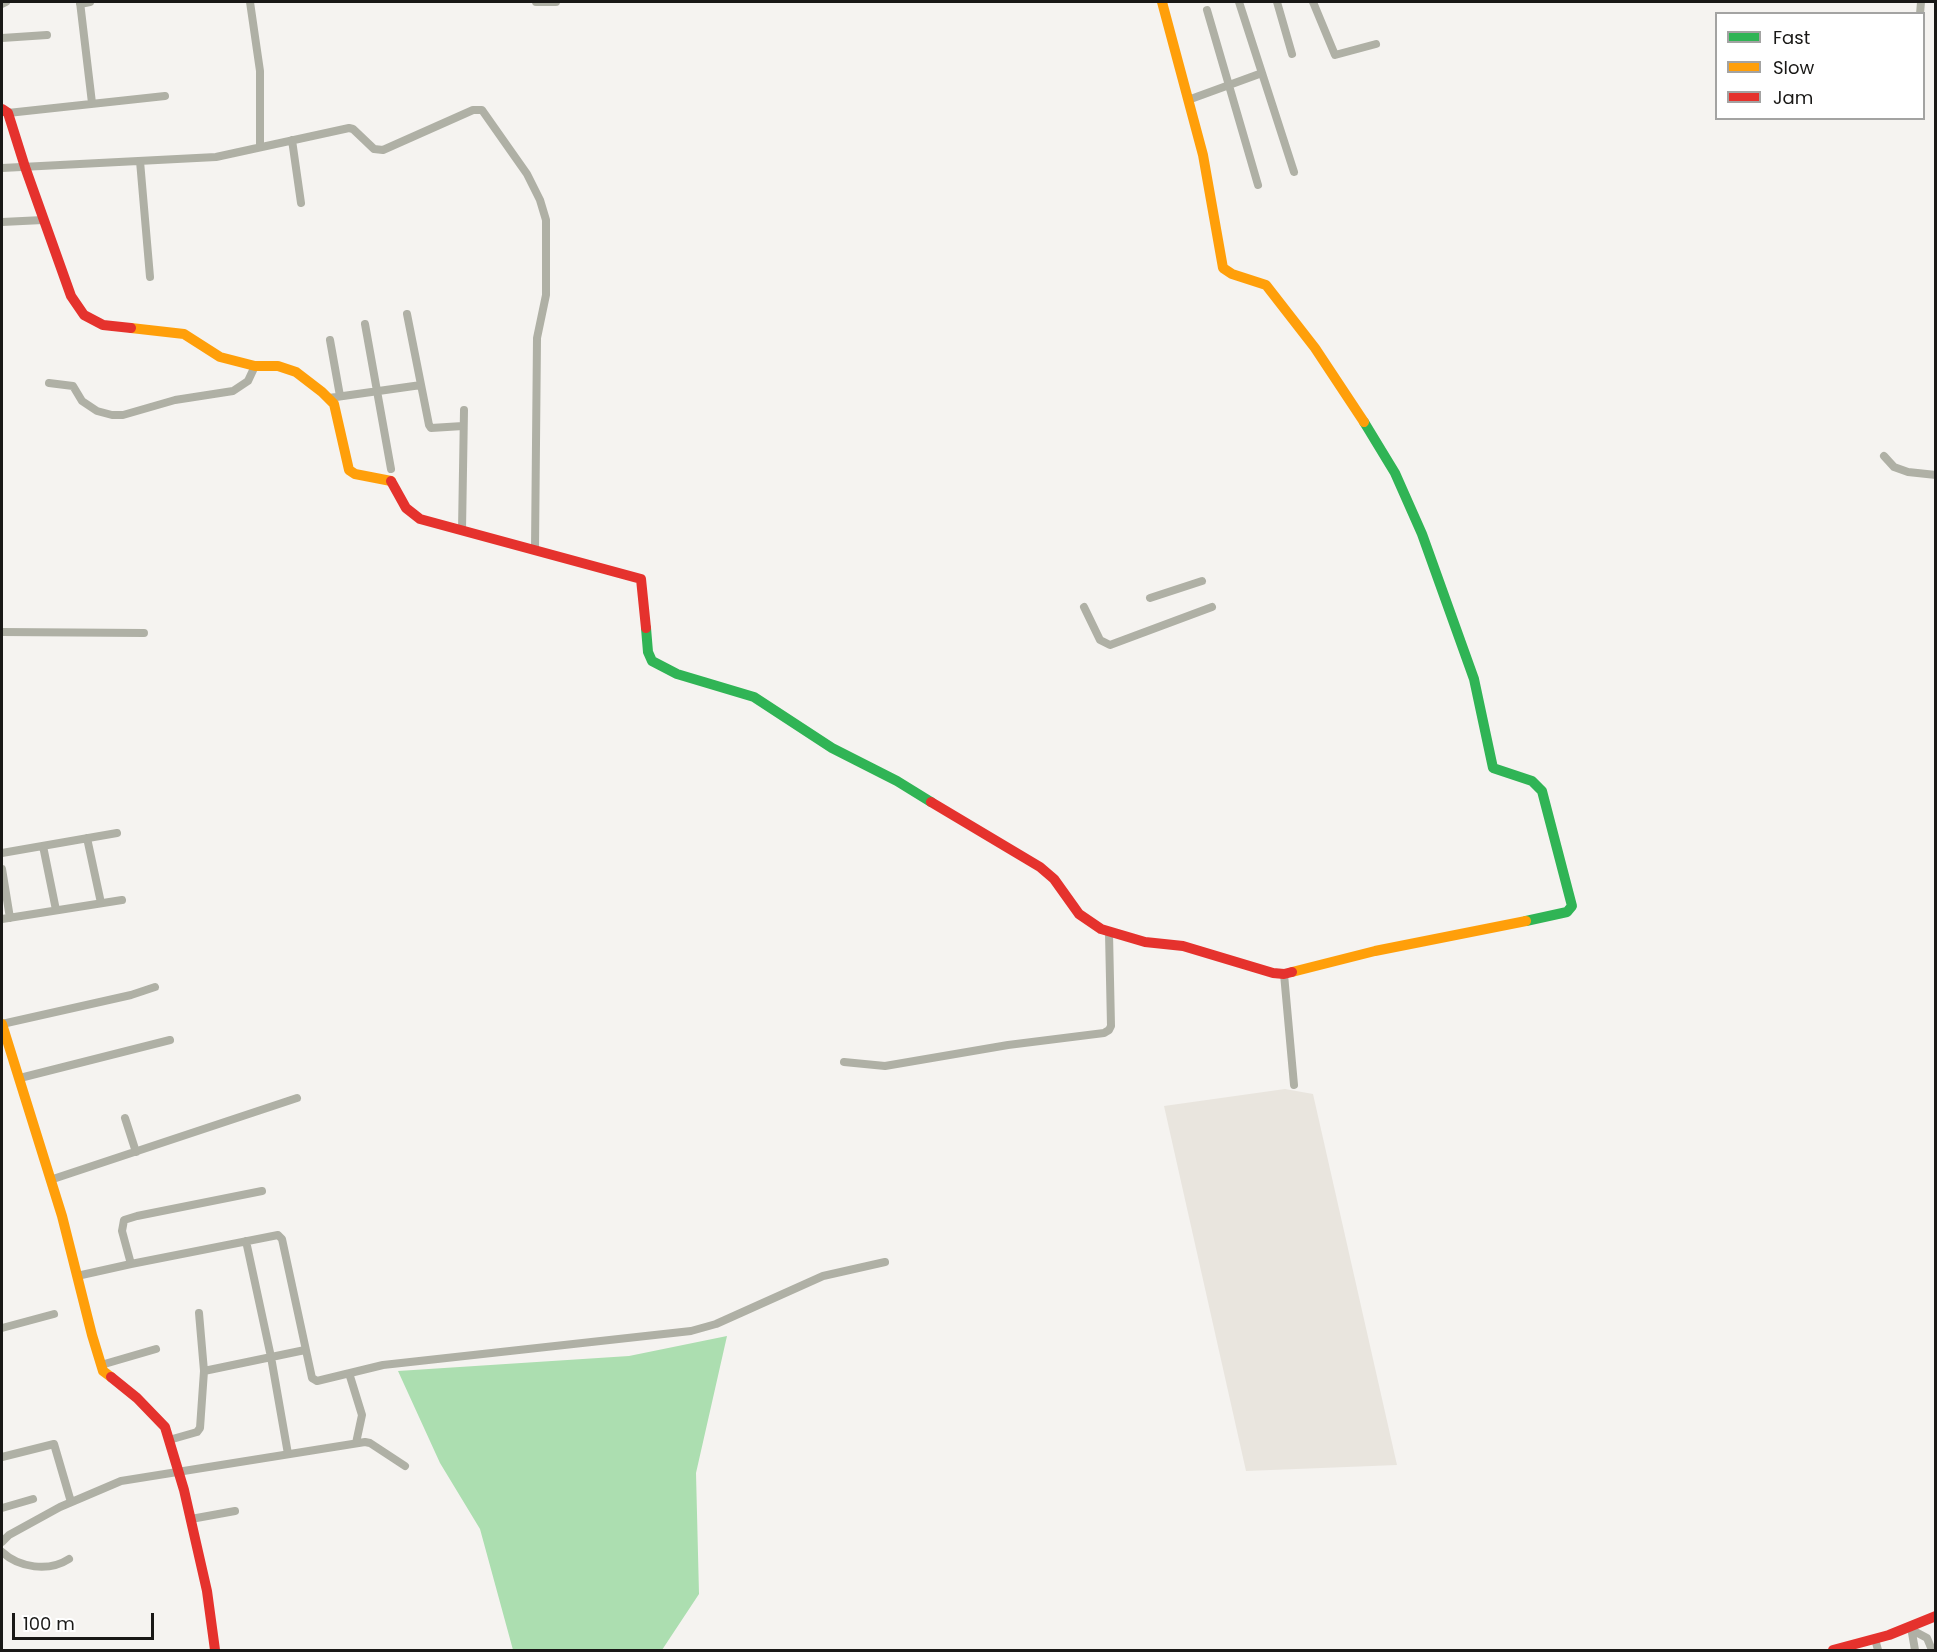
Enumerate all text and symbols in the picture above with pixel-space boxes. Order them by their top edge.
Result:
legend [1715,12,1925,120]
text: Fast [1773,25,1810,50]
text: Slow [1773,55,1814,80]
text: Jam [1773,85,1813,110]
scale bar [15,1601,158,1639]
text: 100 m [23,1611,75,1636]

